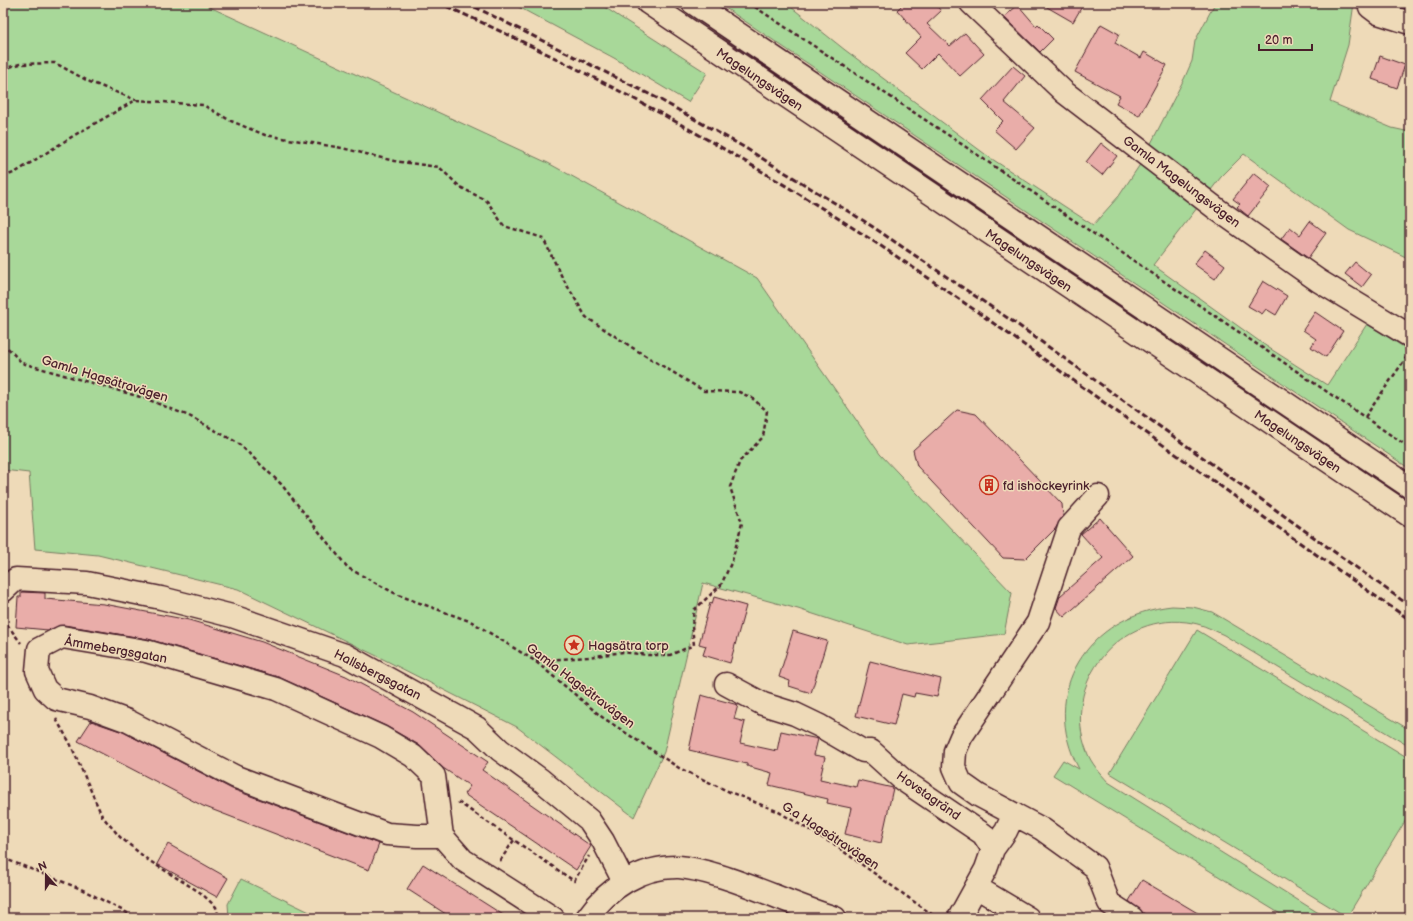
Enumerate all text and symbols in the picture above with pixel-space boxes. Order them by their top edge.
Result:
scale bar [1259,26,1312,52]
text: 20 m [1265,33,1292,48]
street label: Magelungsvägen [713,45,806,115]
street label: Gamla Magelungsvägen [1120,132,1243,231]
street label: Magelungsvägen [982,226,1075,296]
street label: Gamla Hagsätravägen [39,352,170,406]
street label: Magelungsvägen [1251,407,1344,477]
building icon: fd ishockeyrink [978,474,1000,496]
place label: fd ishockeyrink [1003,478,1090,494]
street label: Åmmebergsgatan [63,633,168,667]
place icon: Hagsätra torp [563,634,585,656]
place label: Hagsätra torp [588,638,669,654]
street label: Gamla Hagsätravägen [523,640,638,732]
street label: Hallsbergsgatan [331,646,424,704]
street label: Hovstagränd [893,768,964,824]
street label: G.a Hagsätravägen [779,798,882,873]
north arrow [26,855,66,895]
text: N [36,859,49,874]

